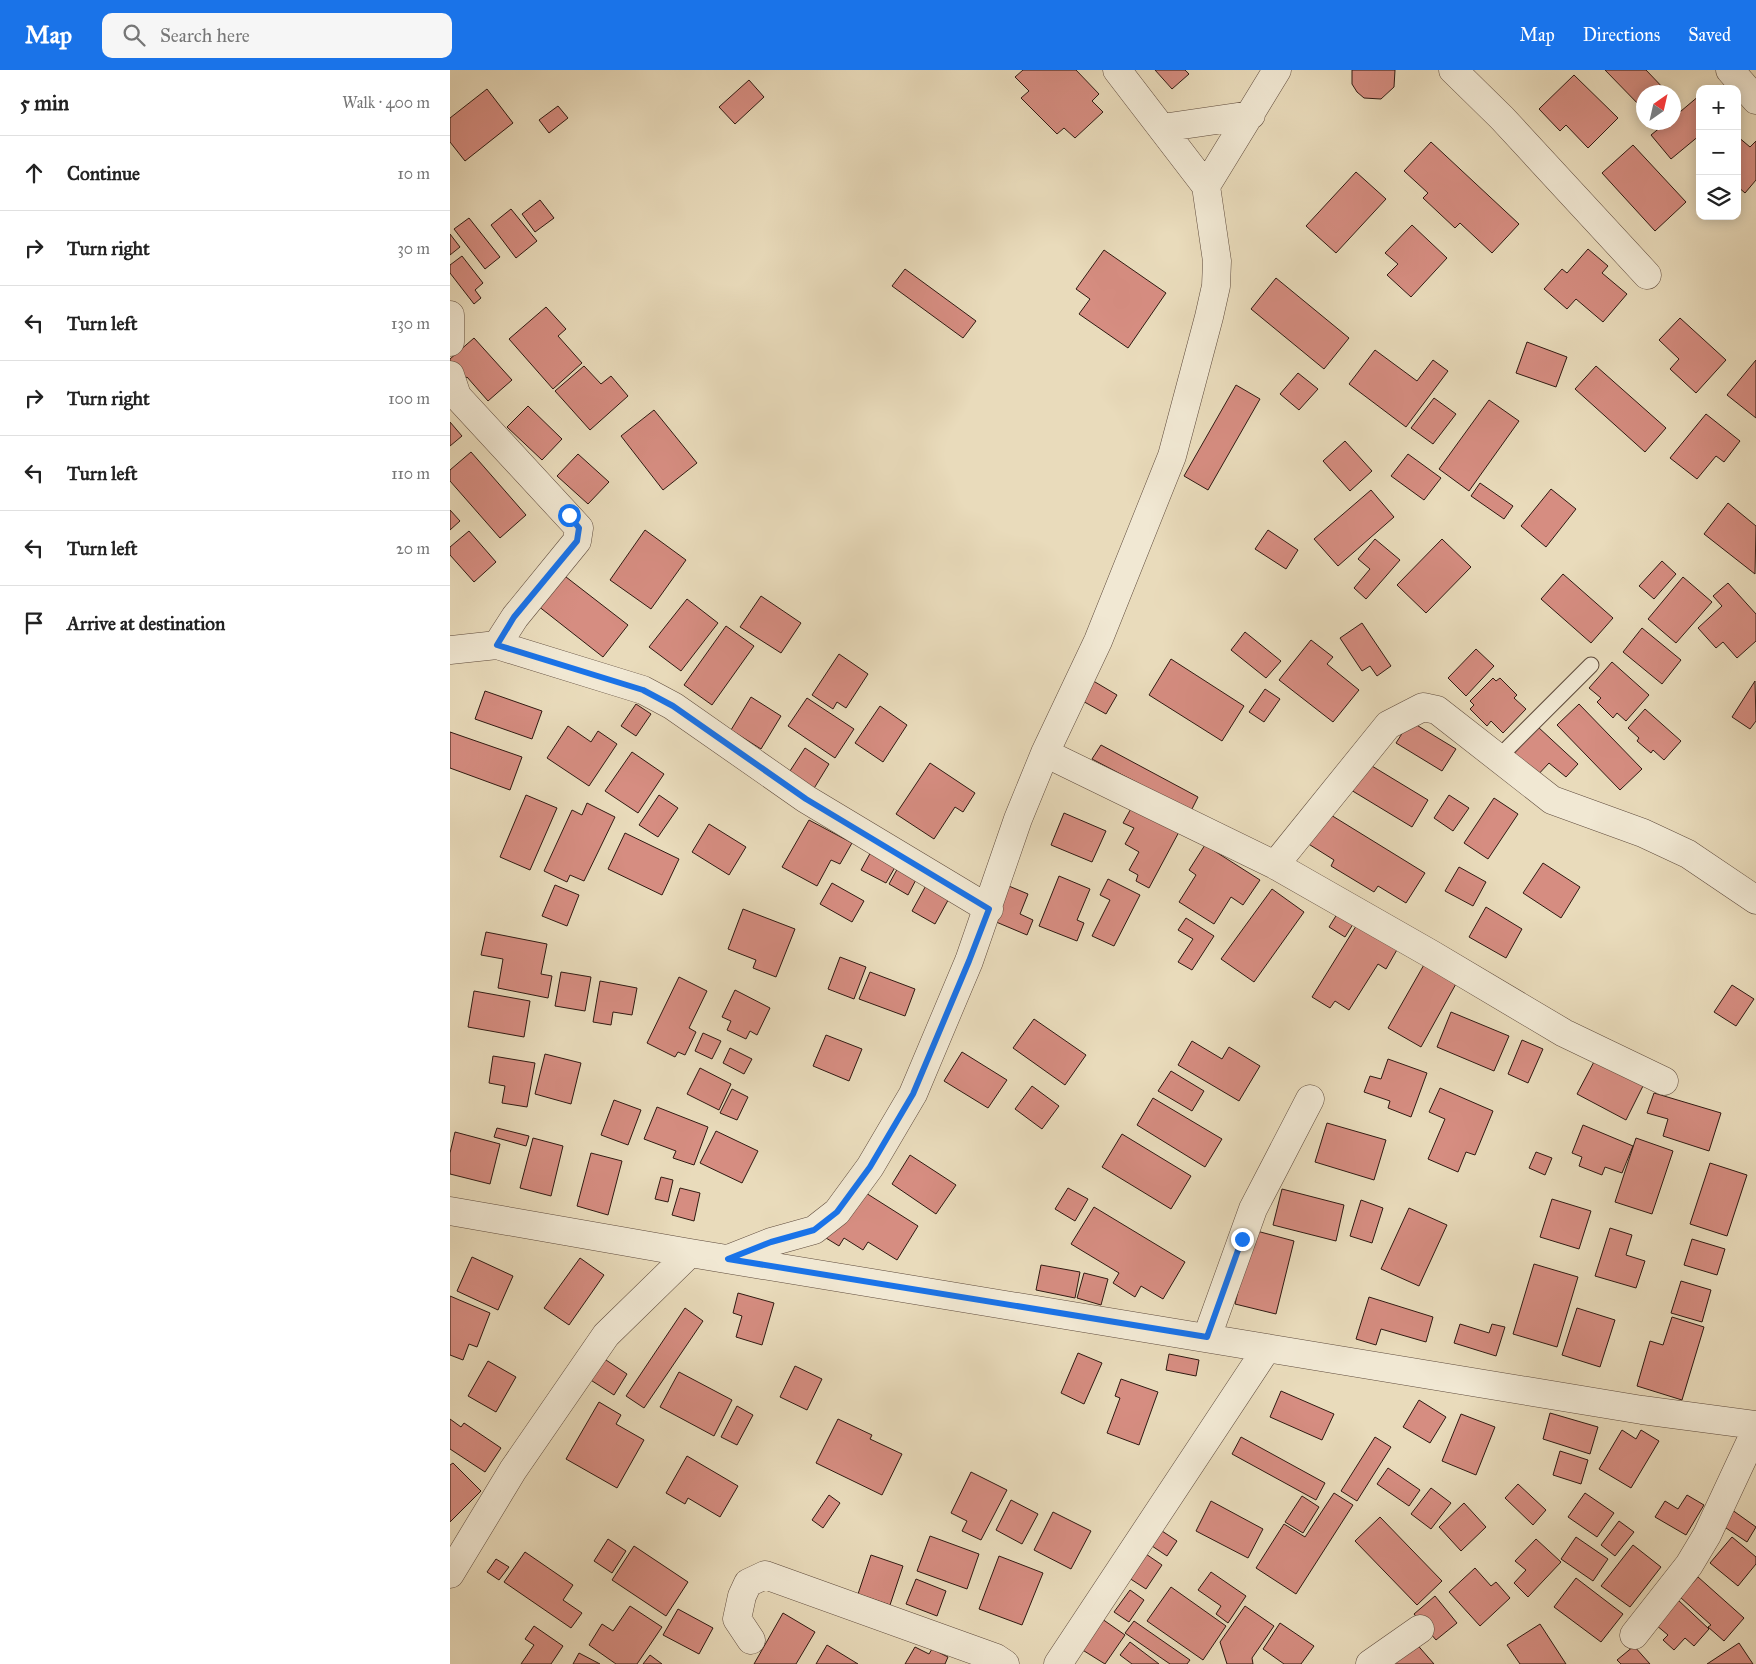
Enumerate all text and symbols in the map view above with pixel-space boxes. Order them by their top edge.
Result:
search box [102,13,452,58]
text: Map [25,20,72,50]
icon: search [120,21,148,49]
text: Search here [160,24,250,47]
text: Map [1519,24,1555,46]
text: Directions [1583,24,1660,46]
text: Saved [1688,24,1731,46]
north arrow [1636,85,1681,130]
map controls [1696,85,1741,220]
button: + [1696,85,1741,130]
text: 5 min [20,90,69,116]
text: Walk · 400 m [342,93,430,112]
button: − [1696,130,1741,175]
icon: ahead [20,159,48,187]
text: Continue [67,162,140,185]
text: 10 m [398,164,430,183]
button: layers [1696,175,1741,220]
icon: right [20,234,48,262]
text: Turn right [67,237,150,260]
text: 30 m [397,239,430,258]
icon: left [20,309,48,337]
text: Turn left [67,312,137,335]
text: 130 m [391,314,430,333]
icon: right [20,384,48,412]
text: Turn right [67,387,150,410]
text: 100 m [388,389,430,408]
icon: left [20,459,48,487]
text: Turn left [67,462,137,485]
text: 110 m [391,464,430,483]
route start [558,504,581,527]
icon: left [20,534,48,562]
text: Turn left [67,537,137,560]
text: 20 m [396,539,430,558]
icon: arrive [20,609,48,637]
text: Arrive at destination [67,612,225,635]
route end [1231,1228,1254,1251]

